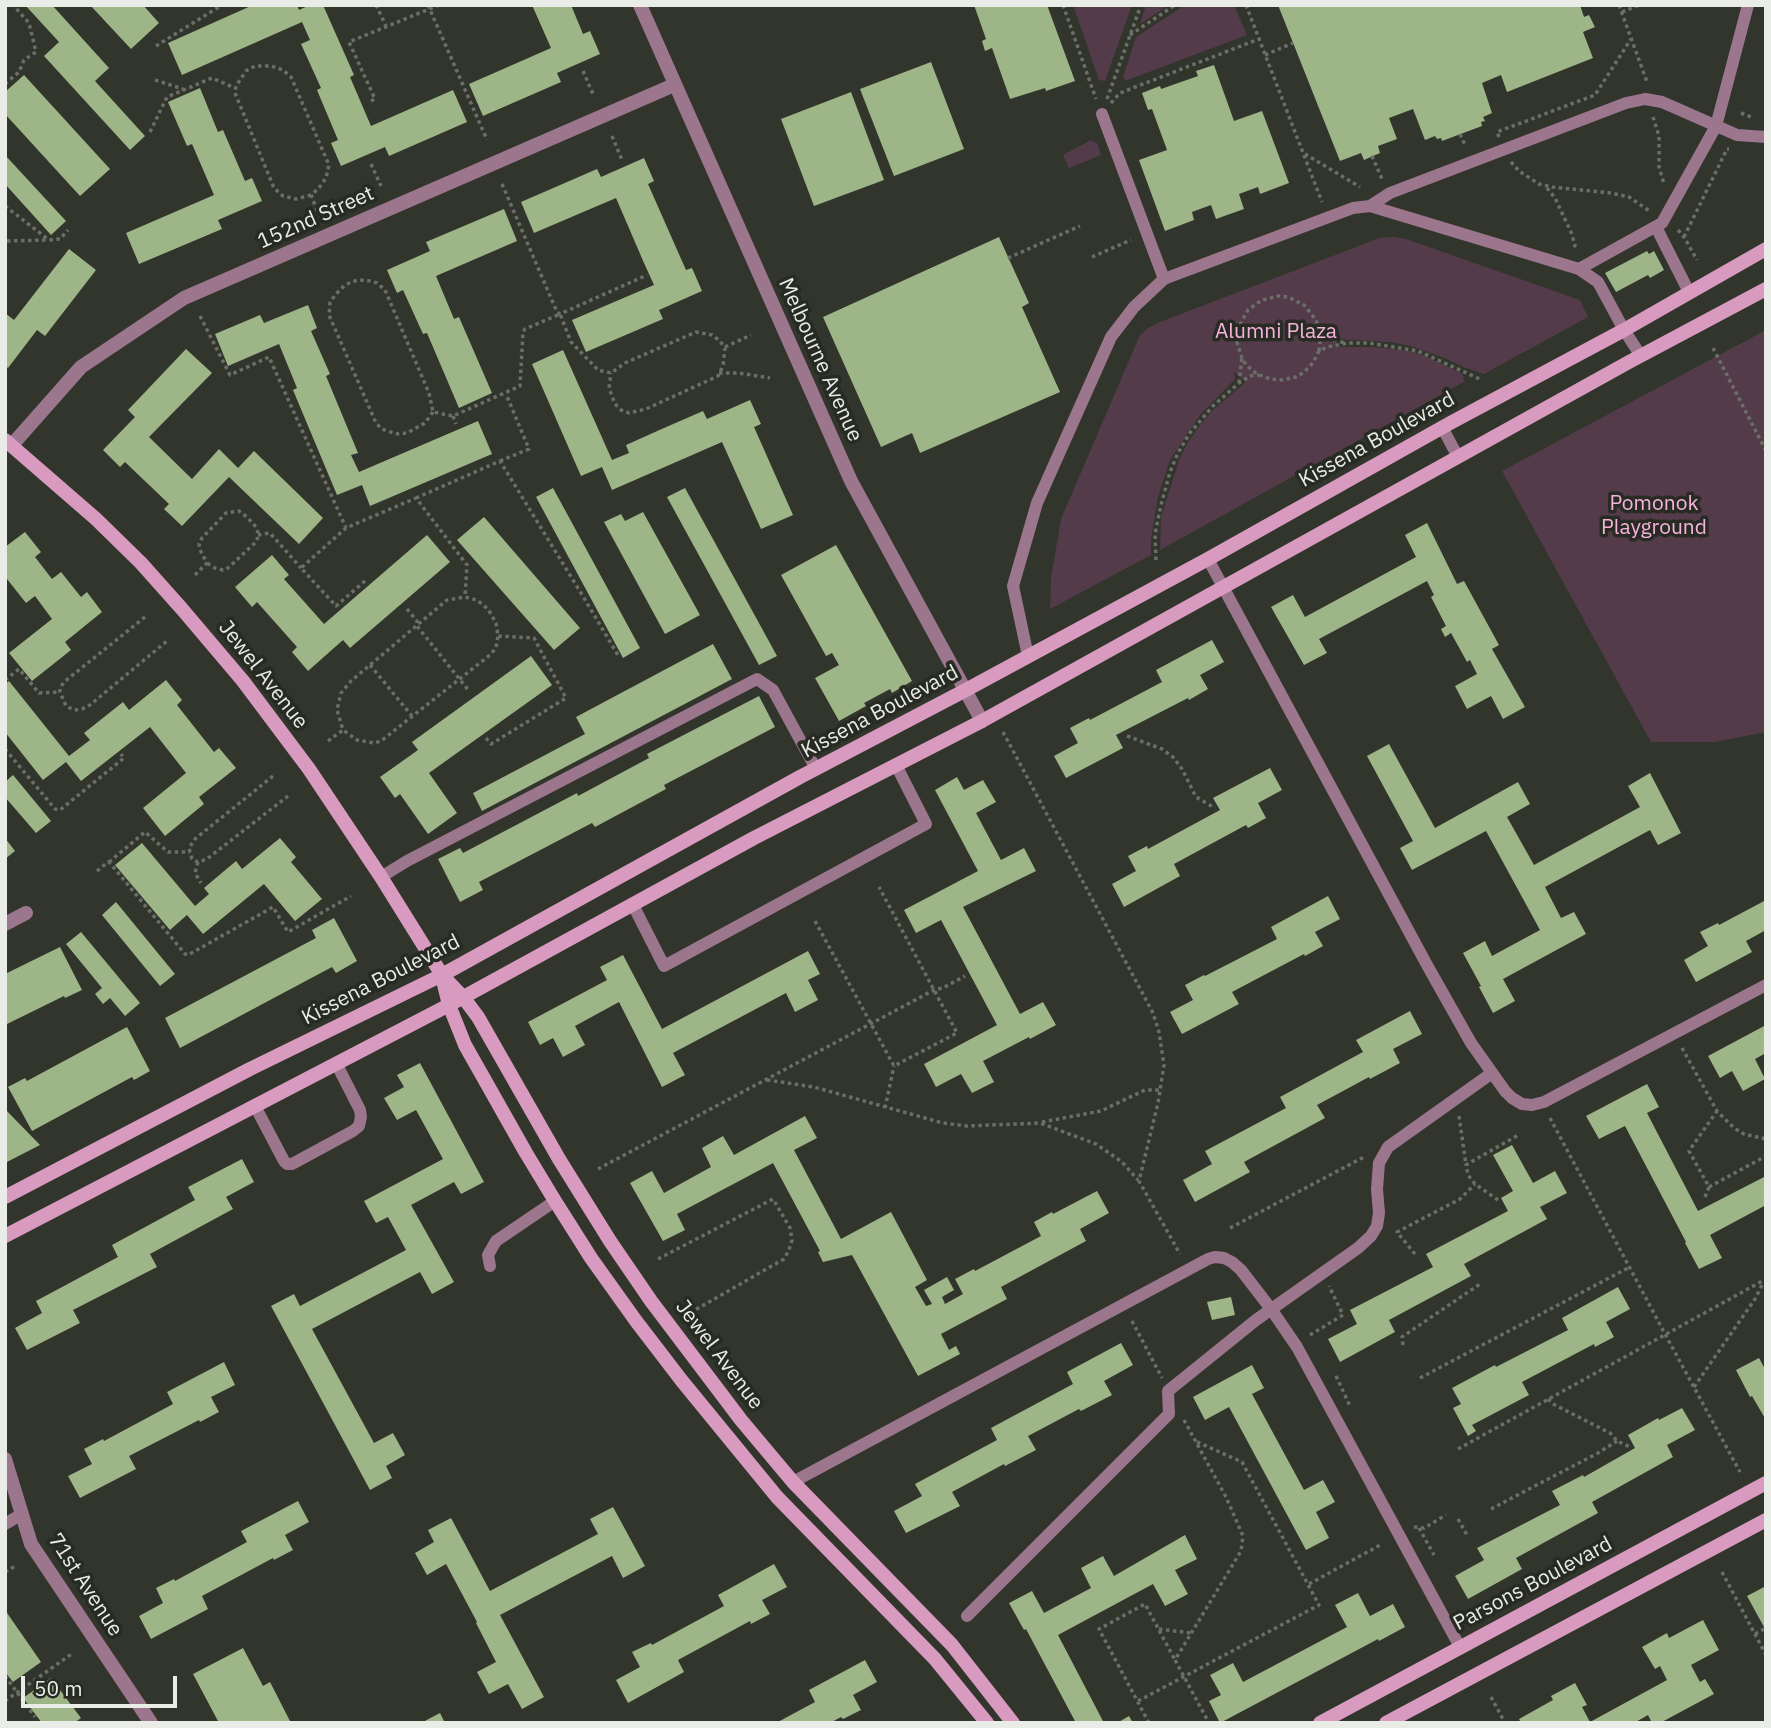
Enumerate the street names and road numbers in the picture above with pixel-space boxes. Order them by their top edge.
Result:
street label: 152nd Street [254,181,378,255]
street label: Melbourne Avenue [773,274,867,446]
street label: Kissena Boulevard [1295,387,1459,493]
street label: Jewel Avenue [213,616,313,734]
street label: Kissena Boulevard [797,660,963,764]
street label: Kissena Boulevard [298,929,464,1031]
street label: Jewel Avenue [670,1295,768,1415]
street label: 71st Avenue [42,1529,128,1641]
street label: Parsons Boulevard [1449,1532,1617,1636]

